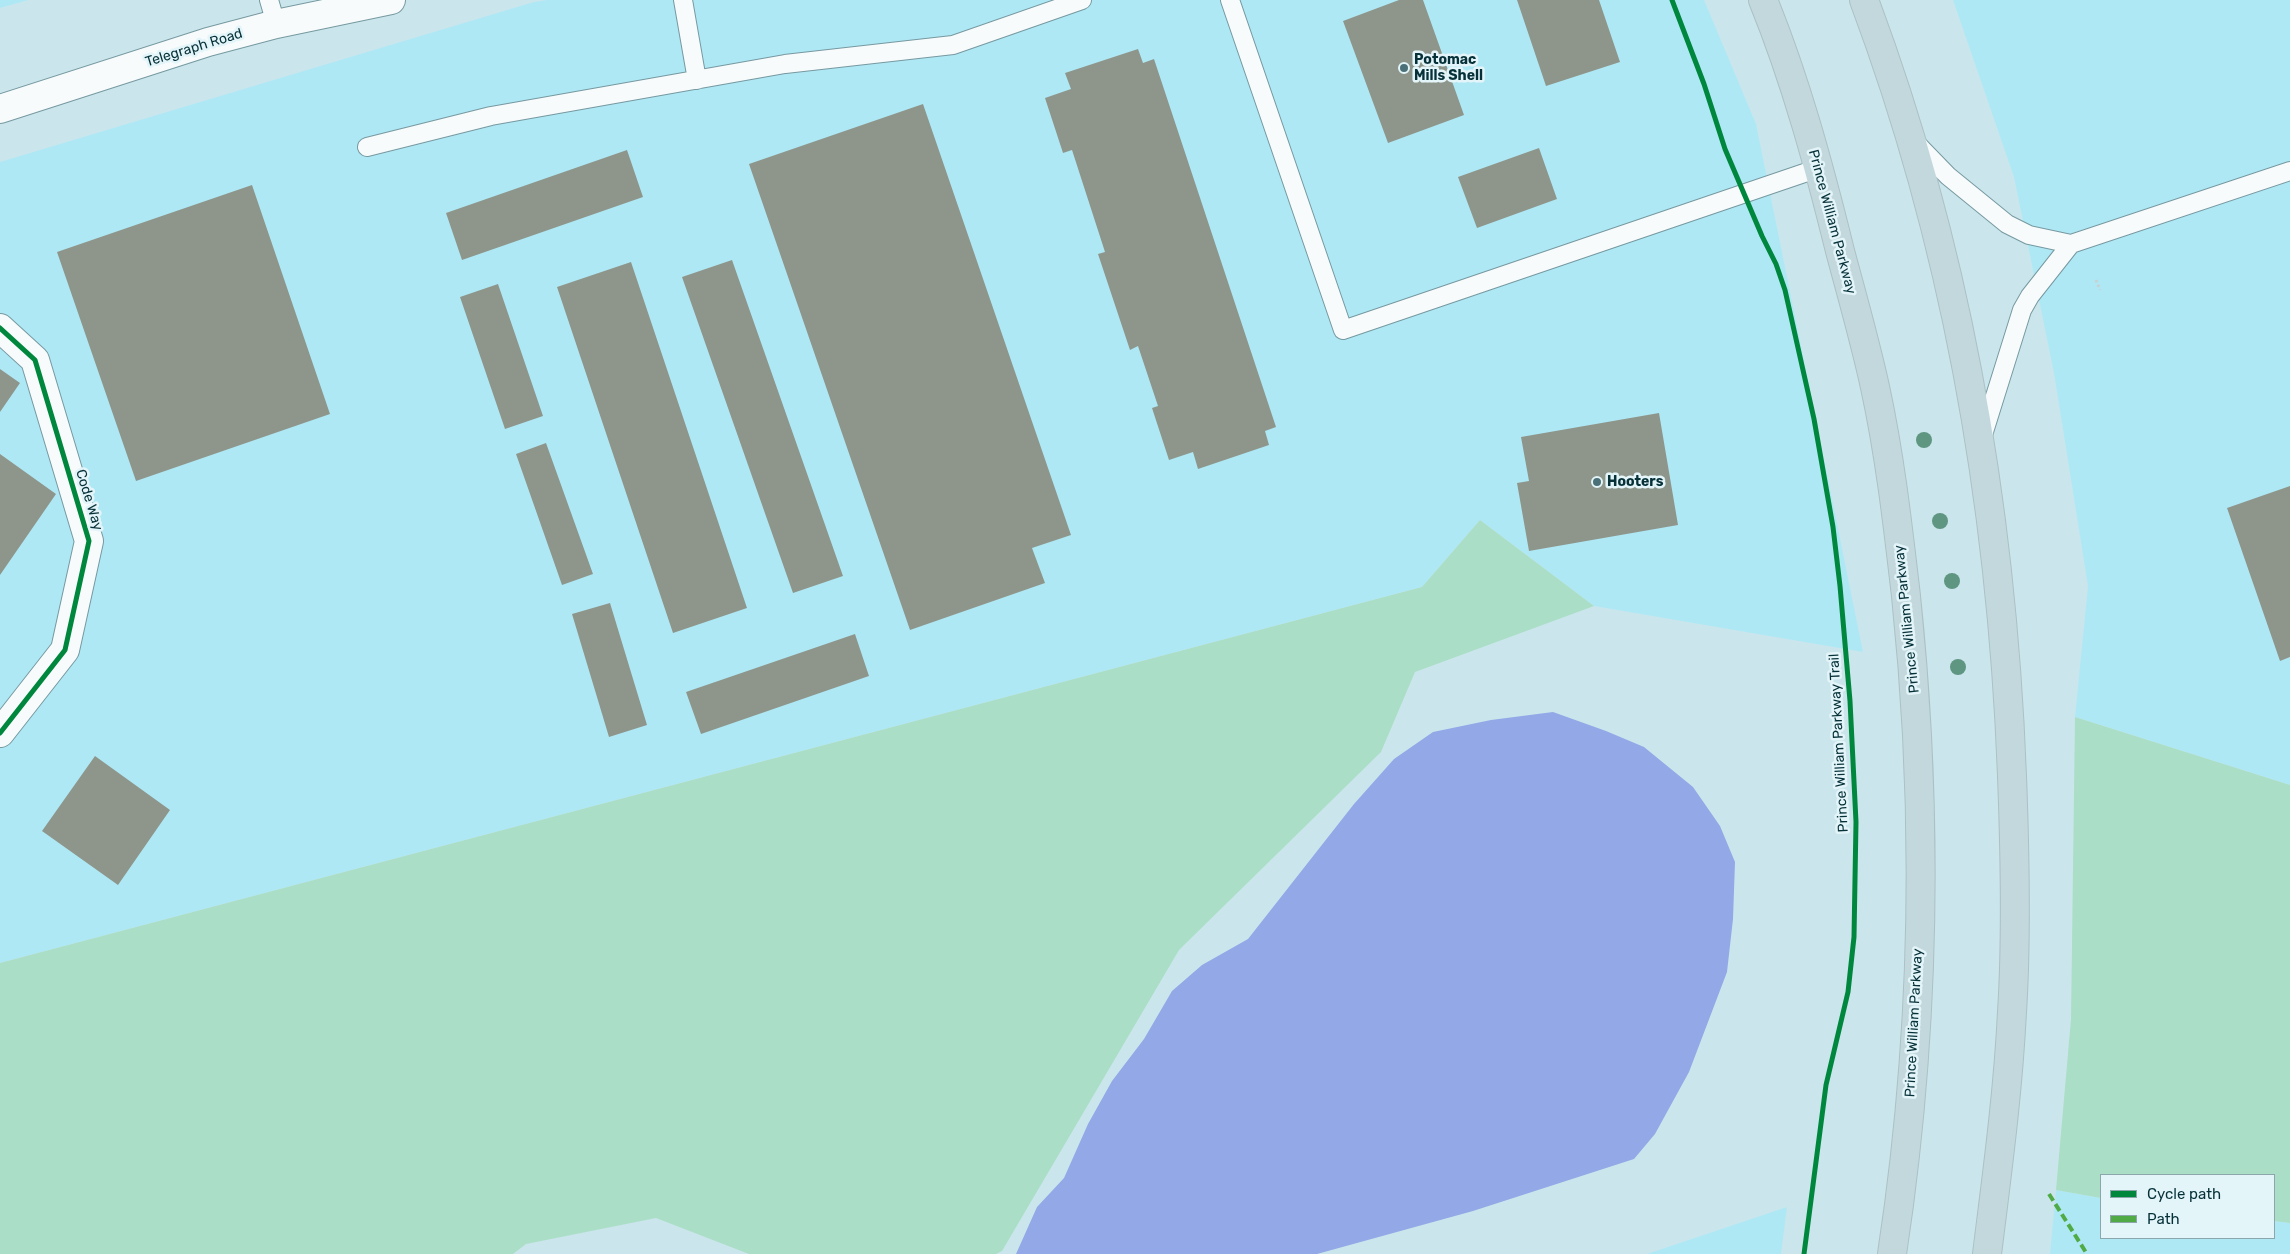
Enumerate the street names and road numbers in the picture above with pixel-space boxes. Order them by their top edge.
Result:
street label: Telegraph Road [143,25,245,71]
street label: Prince William Parkway [1805,148,1859,296]
street label: Code Way [72,467,106,533]
street label: Prince William Parkway [1891,544,1923,694]
street label: Prince William Parkway Trail [1826,653,1852,833]
street label: Prince William Parkway [1902,948,1926,1098]

